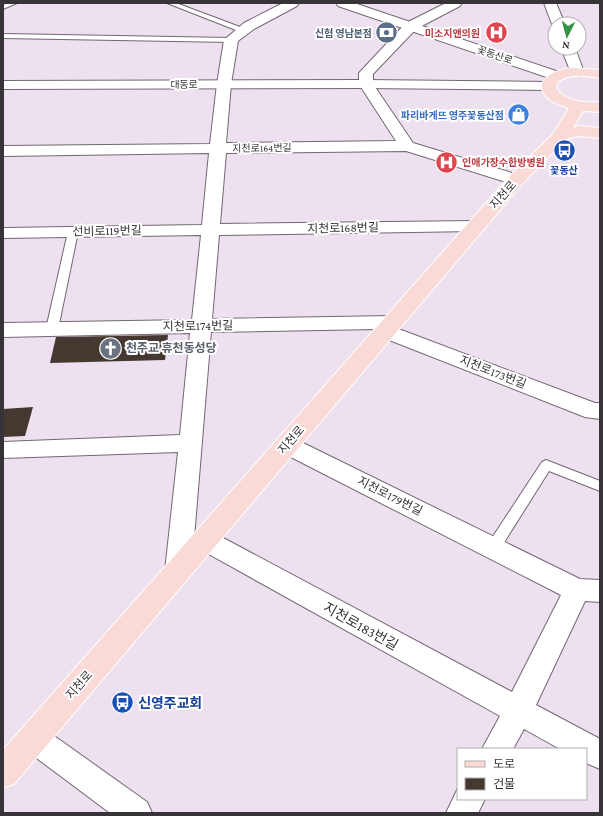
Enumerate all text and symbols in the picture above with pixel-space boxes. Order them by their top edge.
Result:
north arrow [547,16,587,56]
bank icon: 신협 영남본점 [374,20,400,46]
hospital icon: 미소지앤의원 [483,20,509,46]
place label: 신협 영남본점 [315,28,372,39]
place label: 미소지앤의원 [425,28,480,39]
text: N [561,40,570,52]
street label: 꽃동산로 [476,44,514,66]
street label: 대동로 [170,79,198,90]
shop icon: 파리바게뜨 영주꽃동산점 [506,102,532,128]
place label: 파리바게뜨 영주꽃동산점 [401,110,504,121]
bus stop icon: 꽃동산 [551,137,577,163]
street label: 지천로164번길 [232,142,292,154]
hospital icon: 인애가장수한방병원 [434,149,460,175]
place label: 인애가장수한방병원 [462,157,545,168]
place label: 꽃동산 [550,165,578,176]
street label: 지천로 [487,178,519,212]
street label: 지천로168번길 [307,220,379,236]
street label: 선비로119번길 [72,223,142,239]
street label: 지천로174번길 [163,318,233,334]
church icon: 천주교 휴천동성당 [97,335,123,361]
place label: 천주교 휴천동성당 [126,341,217,355]
street label: 지천로173번길 [458,353,528,391]
street label: 지천로 [275,423,307,457]
street label: 지천로179번길 [355,474,425,518]
street label: 지천로183번길 [321,599,401,653]
street label: 지천로 [63,668,95,702]
bus stop icon: 신영주교회 [109,690,135,716]
place label: 신영주교회 [138,695,202,711]
legend [457,748,587,800]
text: 도로 [493,757,515,771]
text: 건물 [493,777,515,791]

